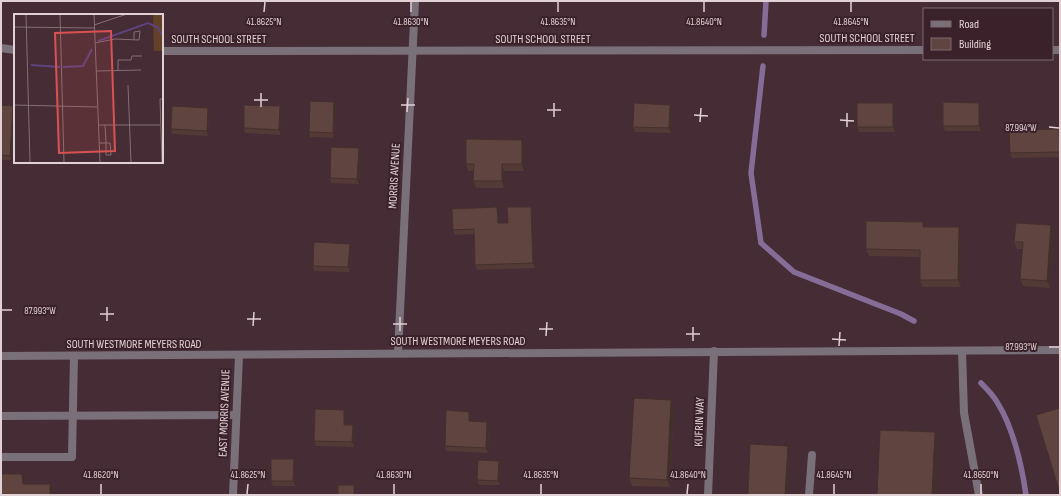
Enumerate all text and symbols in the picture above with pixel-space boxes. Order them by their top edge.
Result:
legend [923,8,1053,60]
inset map [14,14,163,163]
text: 41.8625°N [247,16,281,28]
text: 41.8630°N [393,16,429,28]
text: 41.8635°N [541,16,575,28]
text: 41.8640°N [686,16,722,28]
text: 41.8645°N [833,16,869,28]
text: Road [959,17,979,32]
street label: SOUTH SCHOOL STREET [819,31,915,46]
street label: SOUTH SCHOOL STREET [171,32,267,47]
street label: SOUTH SCHOOL STREET [495,32,591,47]
text: Building [959,37,991,52]
text: 87.994°W [1005,122,1037,134]
street label: MORRIS AVENUE [385,143,404,209]
text: 87.993°W [24,305,56,317]
street label: SOUTH WESTMORE MEYERS ROAD [391,334,526,349]
street label: SOUTH WESTMORE MEYERS ROAD [67,337,202,352]
text: 87.993°W [1005,341,1037,353]
street label: EAST MORRIS AVENUE [215,369,234,457]
street label: KUFRIN WAY [691,397,708,447]
text: 41.8620°N [83,469,119,481]
text: 41.8625°N [231,469,265,481]
text: 41.8630°N [376,469,412,481]
text: 41.8635°N [524,469,558,481]
text: 41.8640°N [670,469,706,481]
text: 41.8645°N [816,469,852,481]
text: 41.8650°N [963,469,999,481]

